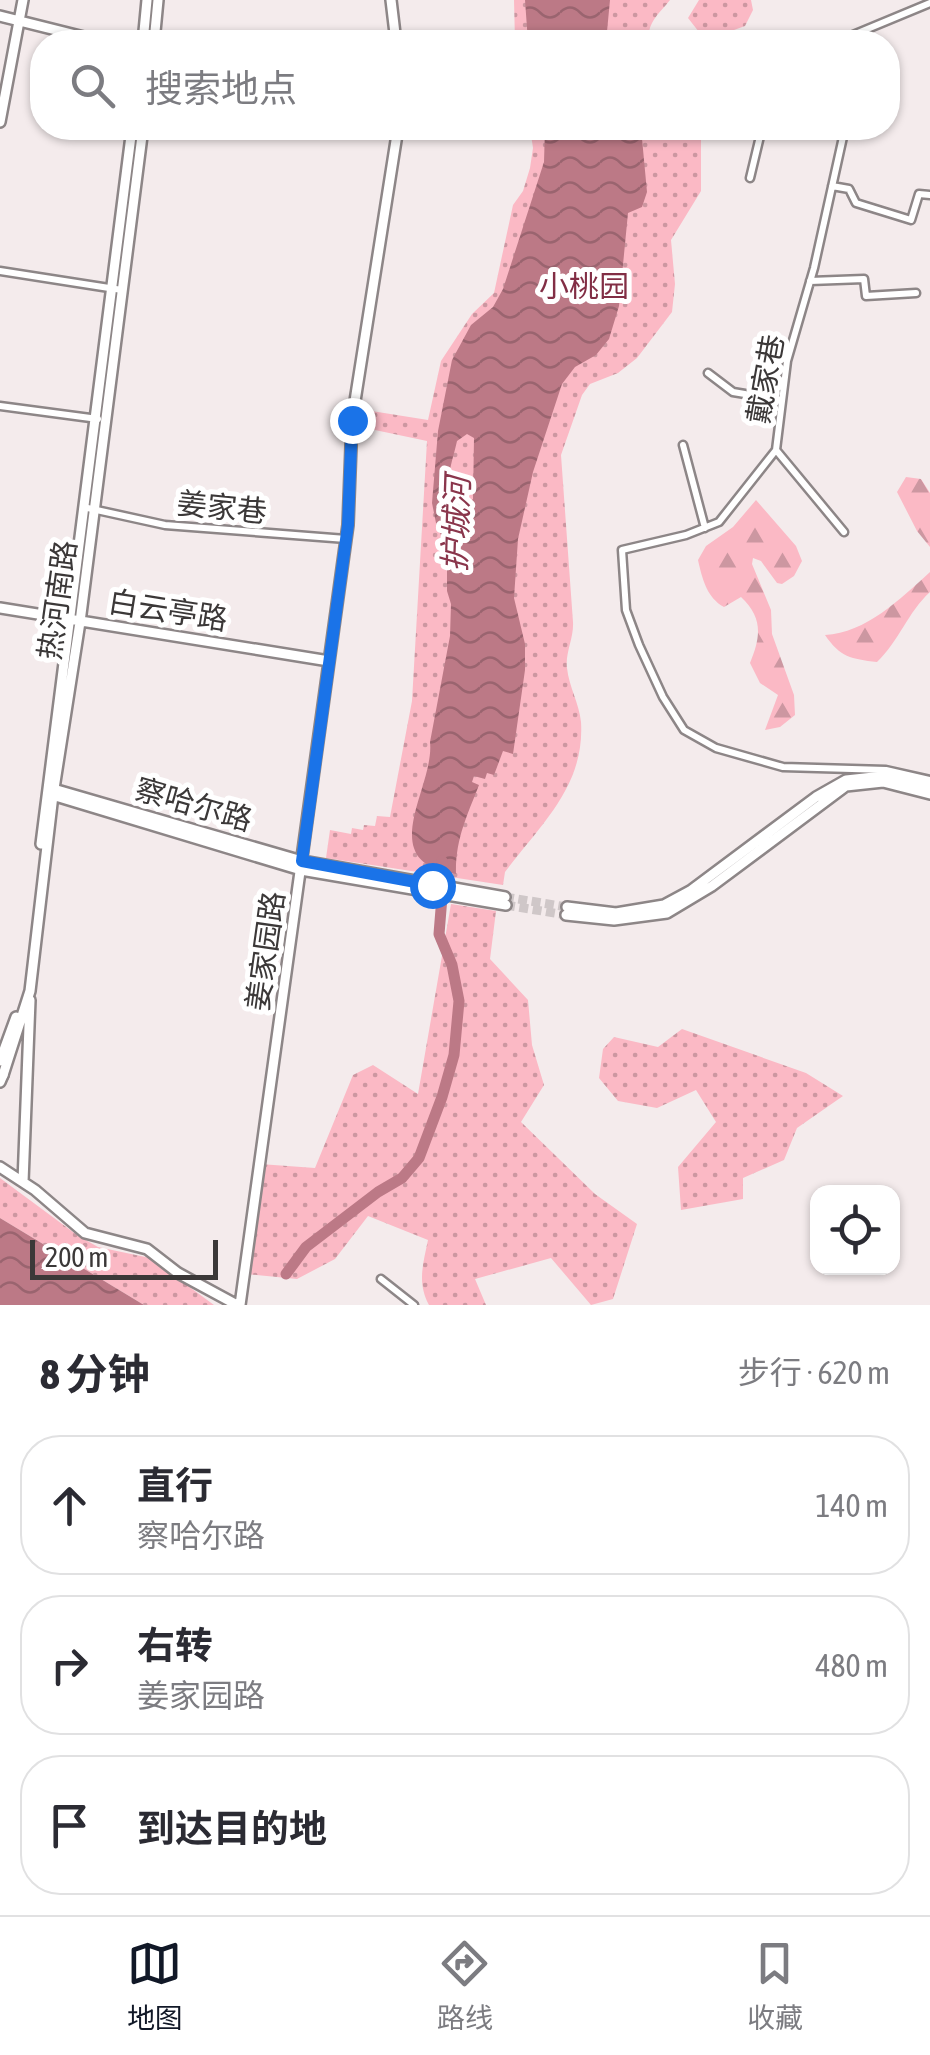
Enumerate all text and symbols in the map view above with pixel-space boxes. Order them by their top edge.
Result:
search box [30,30,900,140]
icon: search [65,58,120,113]
text: 搜索地点 [145,67,297,110]
park label: 小桃园 [539,269,629,303]
street label: 戴家巷 [740,332,790,426]
route end [330,398,376,444]
water label: 护城河 [436,469,476,573]
street label: 姜家巷 [175,485,269,529]
street label: 热河南路 [32,538,82,662]
street label: 白云亭路 [106,584,230,636]
street label: 察哈尔路 [132,771,256,837]
route start [410,863,456,909]
street label: 姜家园路 [240,889,290,1013]
map controls [810,1185,900,1275]
button: locate [810,1185,900,1275]
scale bar [30,1235,218,1280]
text: 200 m [45,1241,108,1273]
text: 8 分钟 [40,1350,150,1398]
text: 步行 · 620 m [738,1354,890,1391]
text: 直行 [137,1464,213,1507]
icon: ahead [42,1478,97,1533]
text: 140 m [815,1487,888,1524]
text: 察哈尔路 [137,1517,265,1554]
text: 右转 [137,1624,213,1667]
icon: right [42,1638,97,1693]
text: 480 m [815,1647,888,1684]
text: 姜家园路 [137,1677,265,1714]
icon: arrive [42,1798,97,1853]
text: 到达目的地 [137,1807,327,1850]
tab: 地图 [127,1936,183,2036]
tab: 路线 [437,1936,493,2036]
tab: 收藏 [747,1936,803,2036]

